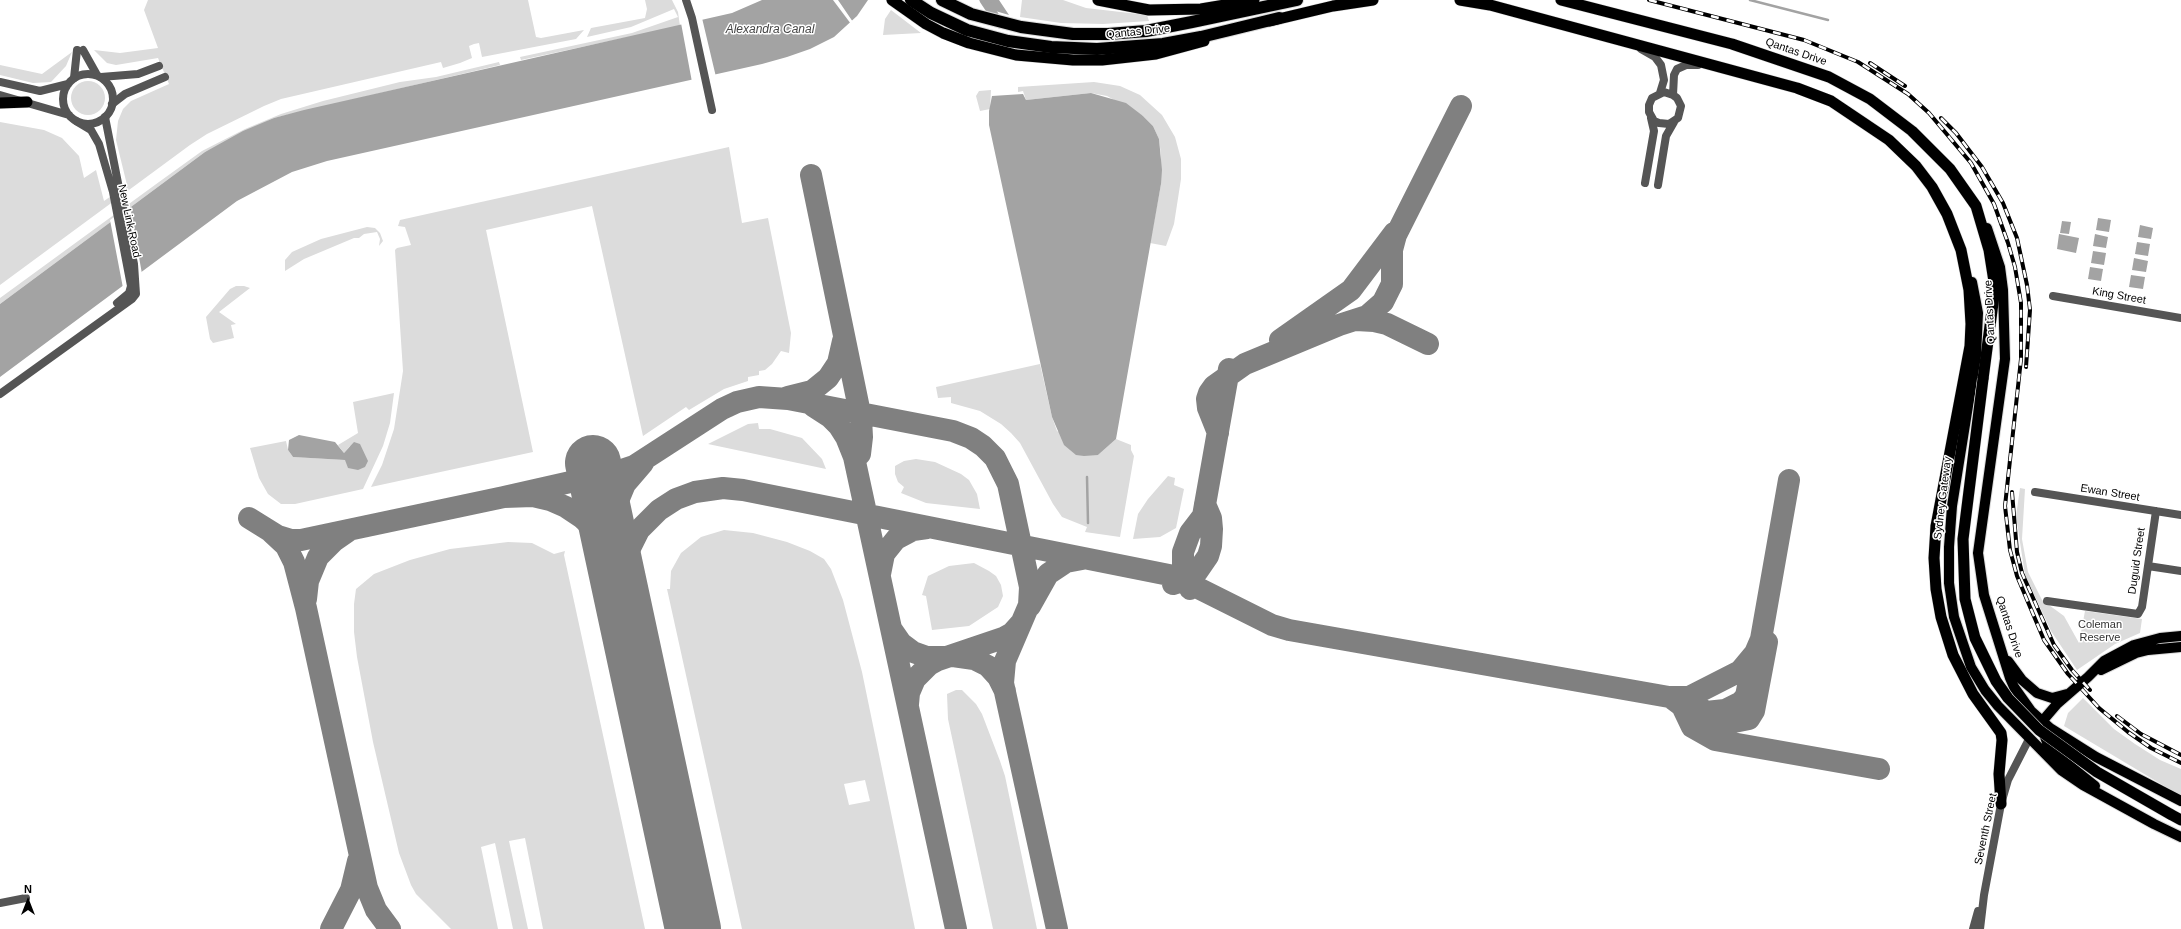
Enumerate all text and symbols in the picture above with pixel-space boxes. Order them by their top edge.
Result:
street label: Qantas Drive [1105,22,1171,42]
water label: Alexandra Canal [726,23,814,37]
street label: Qantas Drive [1764,35,1828,69]
street label: New Link Road [115,183,143,259]
street label: Qantas Drive [1982,280,1998,344]
street label: King Street [2091,285,2147,307]
street label: Sydney Gateway [1931,456,1955,540]
street label: Ewan Street [2079,482,2141,504]
street label: Duguid Street [2126,527,2148,595]
street label: Qantas Drive [1993,594,2025,660]
park label: Coleman Reserve [2078,618,2122,644]
street label: Seventh Street [1972,792,2000,866]
north arrow [8,881,48,921]
text: N [24,883,32,895]

